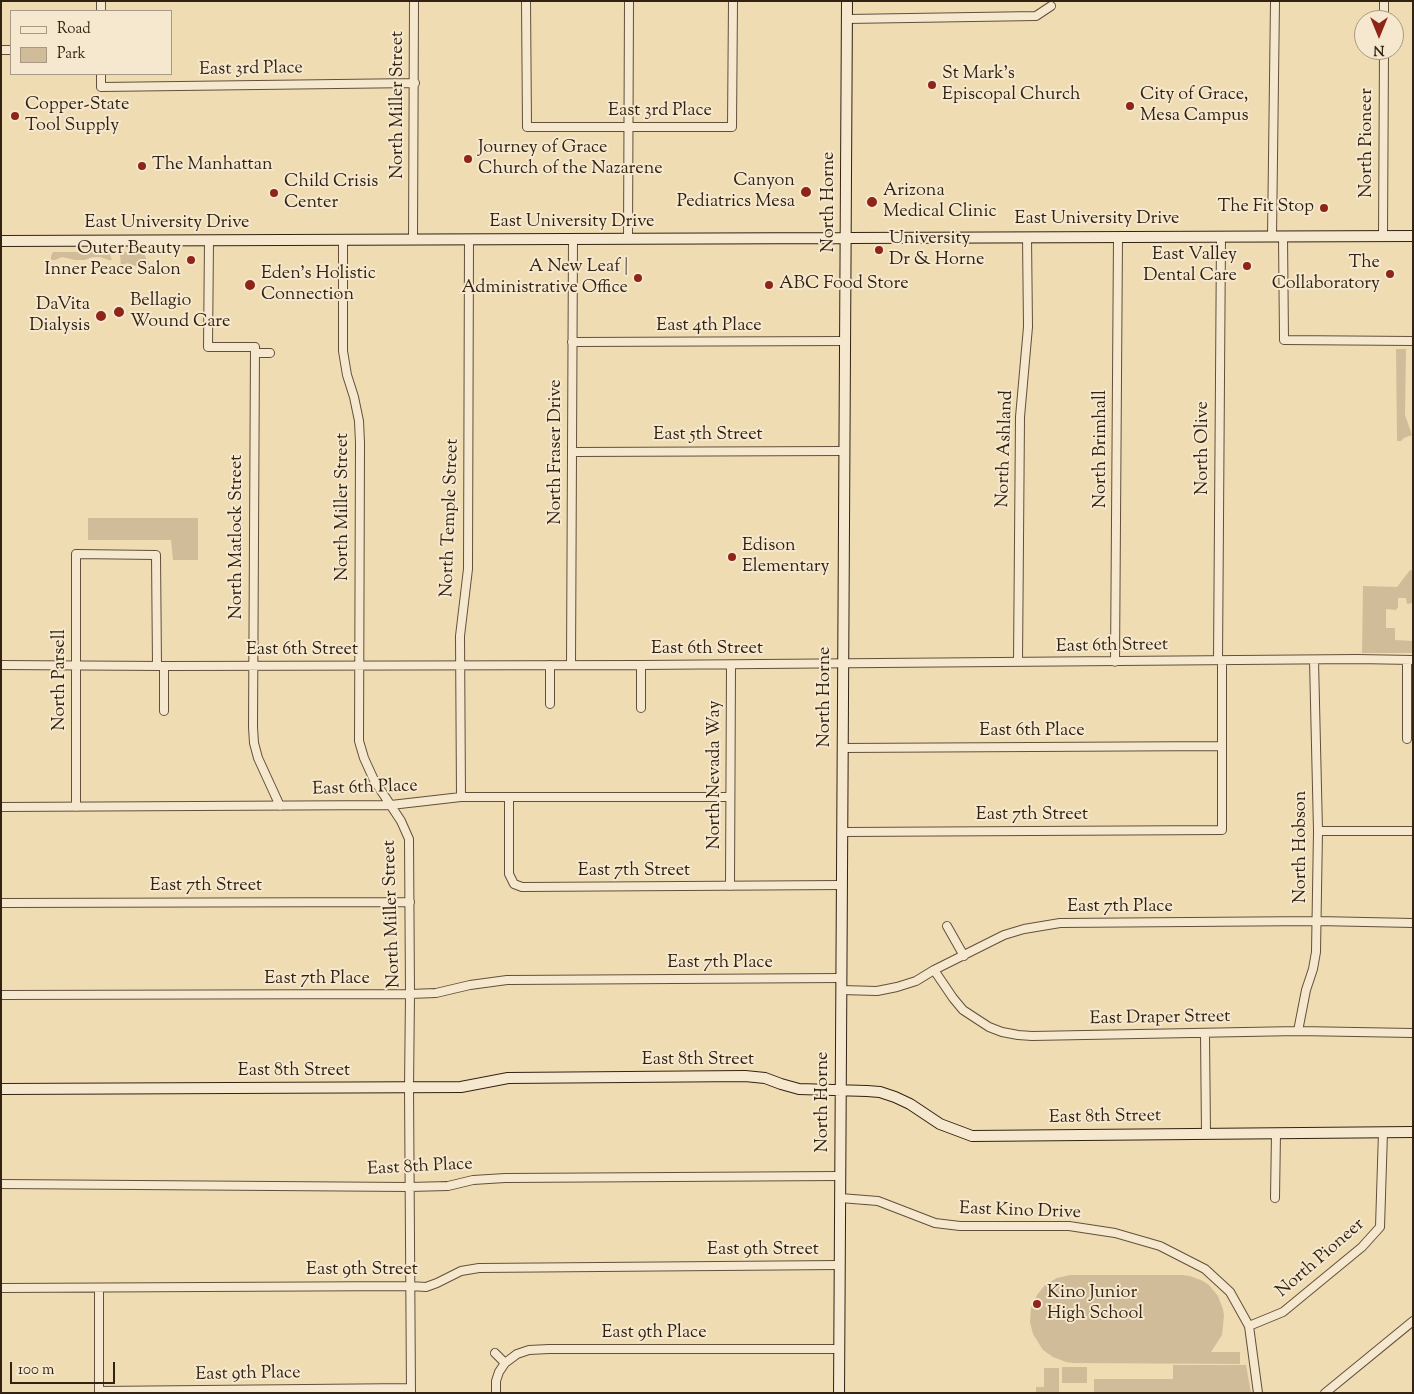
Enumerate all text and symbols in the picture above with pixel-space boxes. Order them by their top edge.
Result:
legend [10,10,172,75]
north arrow [1354,10,1404,60]
text: Road [57,19,91,40]
street label: North Miller Street [388,31,410,179]
text: N [1373,39,1385,59]
text: Park [57,44,86,65]
street label: East 3rd Place [199,58,303,82]
place label: St Mark's Episcopal Church [942,64,1081,106]
marker: St Mark's Episcopal Church [926,79,938,91]
place label: City of Grace, Mesa Campus [1140,85,1249,128]
street label: North Pioneer [1357,88,1379,198]
place label: Copper-State Tool Supply [25,95,129,138]
marker: City of Grace, Mesa Campus [1124,100,1136,112]
street label: East 3rd Place [608,101,712,123]
marker: Copper-State Tool Supply [9,110,21,122]
place label: Journey of Grace Church of the Nazarene [478,138,663,180]
street label: North Horne [819,152,841,252]
marker: Journey of Grace Church of the Nazarene [462,153,474,165]
place label: The Manhattan [152,155,273,177]
marker: The Manhattan [136,160,148,172]
place label: Canyon Pediatrics Mesa [677,171,795,213]
place label: Child Crisis Center [284,172,378,214]
place label: Arizona Medical Clinic [883,181,997,223]
marker: Canyon Pediatrics Mesa [799,185,813,199]
marker: Child Crisis Center [268,187,280,199]
marker: Arizona Medical Clinic [865,195,879,209]
place label: The Fit Stop [1217,197,1314,219]
marker: The Fit Stop [1318,202,1330,214]
street label: East University Drive [1015,209,1179,231]
street label: East University Drive [490,212,654,234]
street label: East University Drive [85,213,249,235]
place label: University Dr & Horne [889,229,984,272]
place label: Outer Beauty Inner Peace Salon [45,239,181,282]
marker: University Dr & Horne [873,244,885,256]
place label: East Valley Dental Care [1143,245,1237,288]
place label: The Collaboratory [1272,253,1380,296]
marker: Outer Beauty Inner Peace Salon [185,254,197,266]
place label: A New Leaf | Administrative Office [462,257,628,300]
marker: East Valley Dental Care [1241,260,1253,272]
place label: Eden's Holistic Connection [261,264,376,306]
marker: The Collaboratory [1384,268,1396,280]
marker: A New Leaf | Administrative Office [632,272,644,284]
place label: ABC Food Store [779,274,909,296]
marker: Eden's Holistic Connection [243,278,257,292]
marker: ABC Food Store [763,279,775,291]
place label: Bellagio Wound Care [130,291,230,334]
place label: DaVita Dialysis [29,295,90,338]
marker: Bellagio Wound Care [112,305,126,319]
marker: DaVita Dialysis [94,309,108,323]
street label: East 4th Place [656,316,762,338]
street label: North Fraser Drive [546,379,568,525]
street label: North Ashland [993,390,1019,508]
street label: North Brimhall [1091,390,1113,508]
street label: North Olive [1193,401,1215,495]
street label: East 5th Street [653,425,763,447]
street label: North Miller Street [333,433,355,581]
street label: North Temple Street [437,438,465,598]
street label: North Matlock Street [227,455,249,619]
place label: Edison Elementary [742,536,830,578]
marker: Edison Elementary [726,551,738,563]
street label: North Parsell [50,629,72,731]
street label: East 6th Street [1056,635,1168,659]
street label: East 6th Street [651,639,763,661]
street label: East 6th Street [246,640,358,662]
street label: North Horne [815,647,837,747]
street label: North Nevada Way [705,700,727,850]
street label: East 6th Place [979,721,1085,743]
street label: East 6th Place [312,776,418,802]
street label: North Hobson [1291,791,1313,903]
street label: East 7th Street [976,805,1088,827]
street label: North Miller Street [380,840,406,988]
street label: East 7th Street [578,861,690,883]
street label: East 7th Street [150,876,262,898]
street label: East 7th Place [1067,897,1173,919]
street label: East 7th Place [667,953,773,975]
street label: East 7th Place [264,969,370,991]
street label: East Draper Street [1089,1007,1231,1031]
street label: East 8th Street [642,1050,754,1072]
street label: North Horne [813,1052,835,1152]
street label: East 8th Street [238,1061,350,1083]
street label: East 8th Street [1049,1106,1161,1130]
street label: East 8th Place [367,1154,473,1182]
street label: East Kino Drive [959,1199,1081,1225]
street label: North Pioneer [1272,1215,1370,1303]
street label: East 9th Street [707,1240,819,1262]
street label: East 9th Street [306,1260,418,1282]
place label: Kino Junior High School [1047,1283,1143,1326]
marker: Kino Junior High School [1031,1298,1043,1310]
street label: East 9th Place [601,1323,707,1345]
scale bar [12,1352,118,1384]
text: 100 m [18,1360,54,1381]
street label: East 9th Place [195,1363,301,1387]

